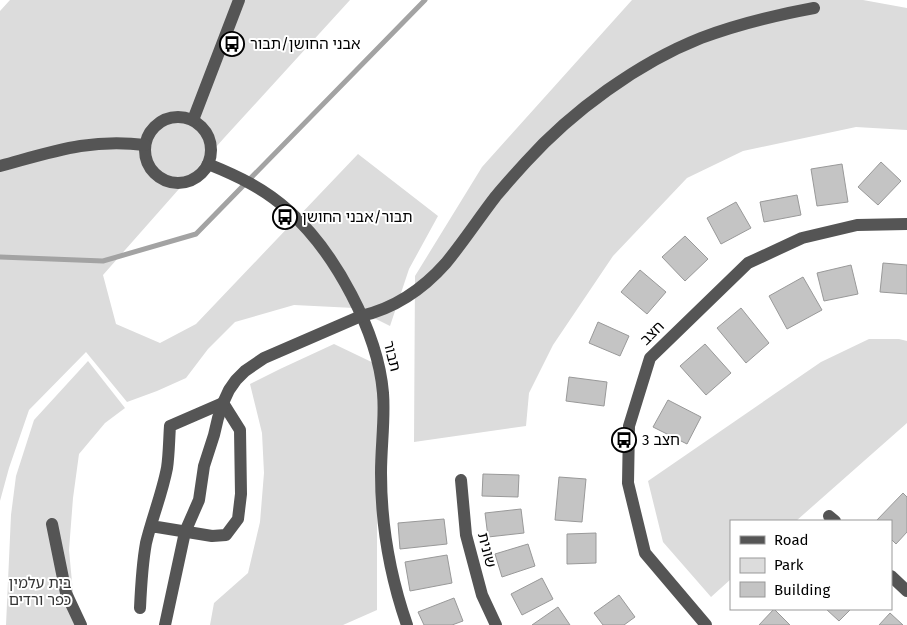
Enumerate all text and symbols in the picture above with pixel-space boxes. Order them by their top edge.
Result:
bus stop icon: אבני החושן/תבור [219,31,245,57]
place label: אבני החושן/תבור [250,35,361,53]
bus stop icon: תבור/אבני החושן [272,204,298,230]
place label: תבור/אבני החושן [302,208,413,226]
street label: חצב [636,317,668,349]
street label: תבור [380,339,404,373]
bus stop icon: חצב 3 [611,427,637,453]
place label: חצב 3 [642,431,680,449]
legend [730,520,892,610]
street label: שונית [474,531,500,569]
text: Road [774,531,809,549]
text: Park [774,556,804,574]
park label: בית עלמין כפר ורדים [9,574,72,609]
text: Building [774,581,830,599]

